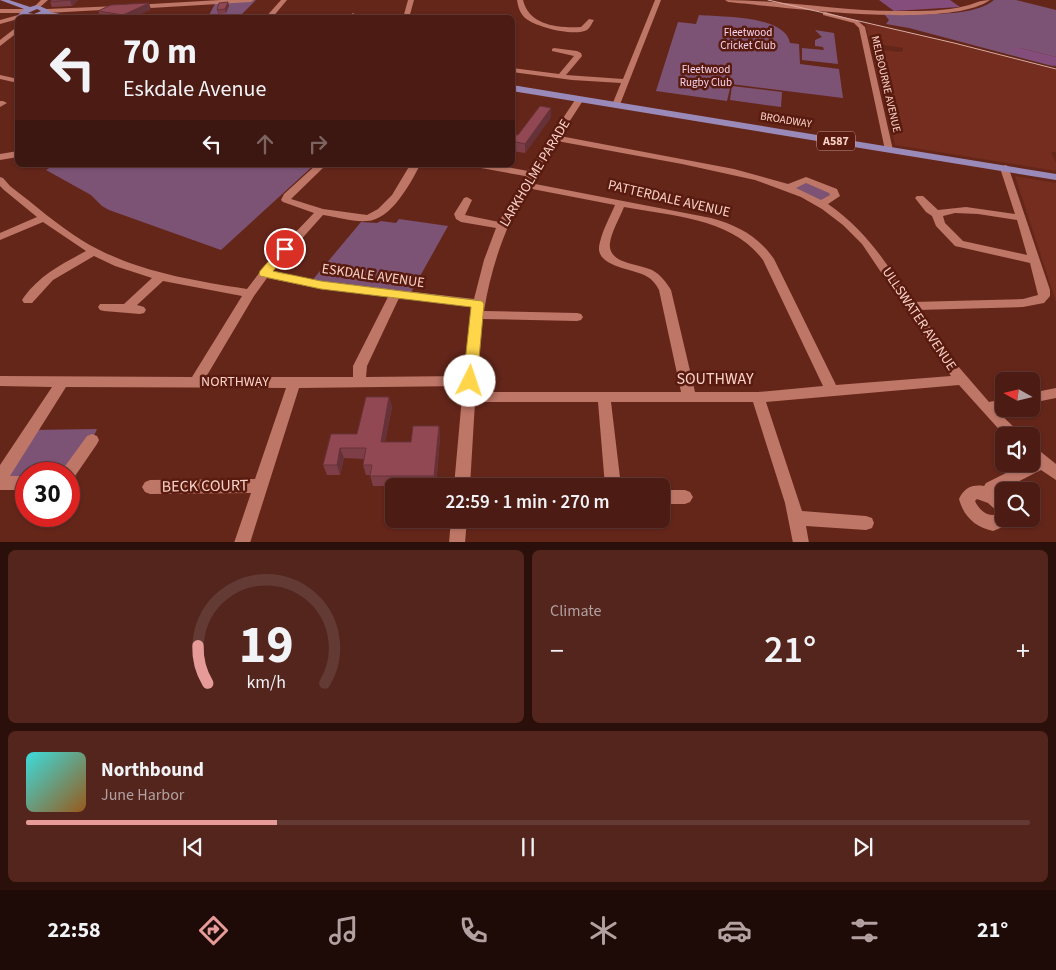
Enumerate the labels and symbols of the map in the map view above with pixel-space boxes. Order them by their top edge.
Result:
park label: Fleetwood Cricket Club [720,25,776,53]
street label: MELBOURNE AVENUE [868,34,904,134]
park label: Fleetwood Rugby Club [680,62,732,90]
street label: BROADWAY [759,109,814,132]
street label: LARKHOLME PARADE [495,115,575,231]
road number: A587 [817,132,855,150]
street label: PATTERDALE AVENUE [606,175,732,223]
pin [264,228,306,270]
street label: ESKDALE AVENUE [320,259,426,293]
street label: ULLSWATER AVENUE [877,263,961,375]
position arrow [443,354,495,406]
street label: SOUTHWAY [676,368,754,390]
street label: NORTHWAY [201,372,269,392]
north arrow [995,372,1040,418]
speed limit sign: 30 [15,462,80,527]
street label: BECK COURT [162,474,249,498]

